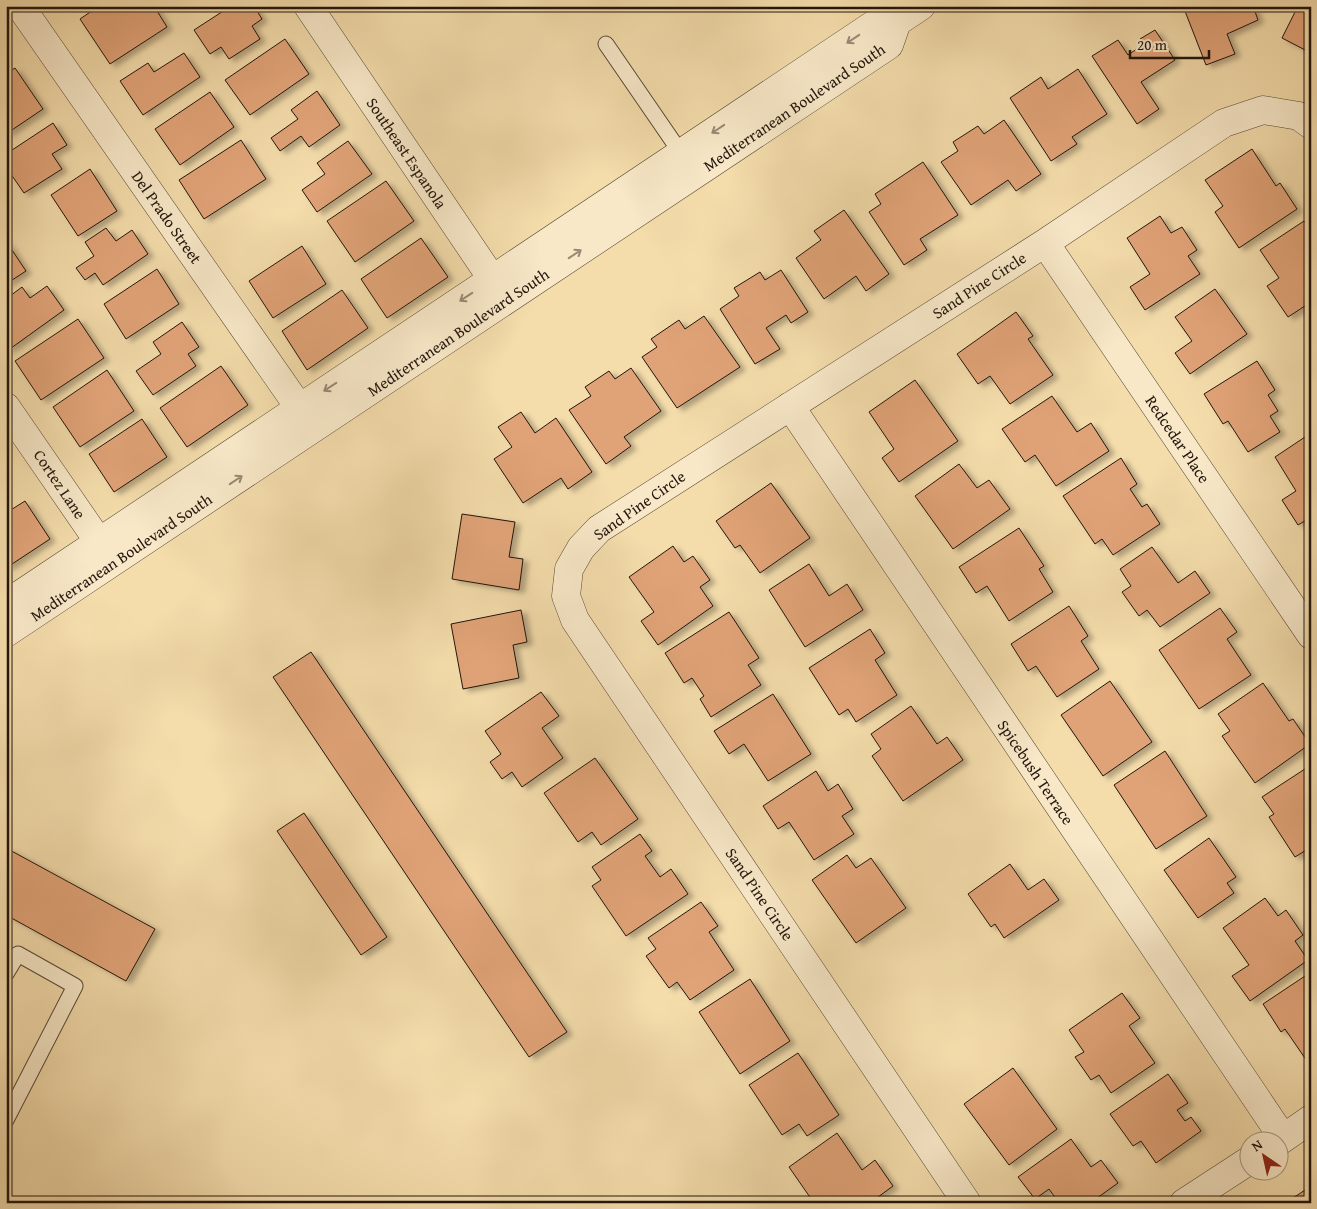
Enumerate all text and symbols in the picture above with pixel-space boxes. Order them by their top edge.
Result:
scale bar [1130,28,1208,60]
one-way arrow [846,34,860,44]
text: 20 m [1137,34,1168,55]
street label: Mediterranean Boulevard South [698,37,890,177]
street label: Southeast Espanola [361,93,453,214]
one-way arrow [711,124,725,134]
street label: Del Prado Street [126,166,208,269]
street label: Sand Pine Circle [927,246,1031,324]
one-way arrow [568,249,582,259]
street label: Mediterranean Boulevard South [362,262,554,402]
one-way arrow [459,292,473,302]
one-way arrow [324,382,338,392]
street label: Redcedar Place [1140,390,1216,488]
street label: Cortez Lane [28,445,92,523]
street label: Sand Pine Circle [588,464,690,546]
one-way arrow [229,475,243,485]
street label: Mediterranean Boulevard South [25,487,217,627]
street label: Spicebush Terrace [992,715,1080,829]
street label: Sand Pine Circle [720,843,800,945]
north arrow [1240,1132,1290,1182]
text: N [1247,1134,1267,1156]

